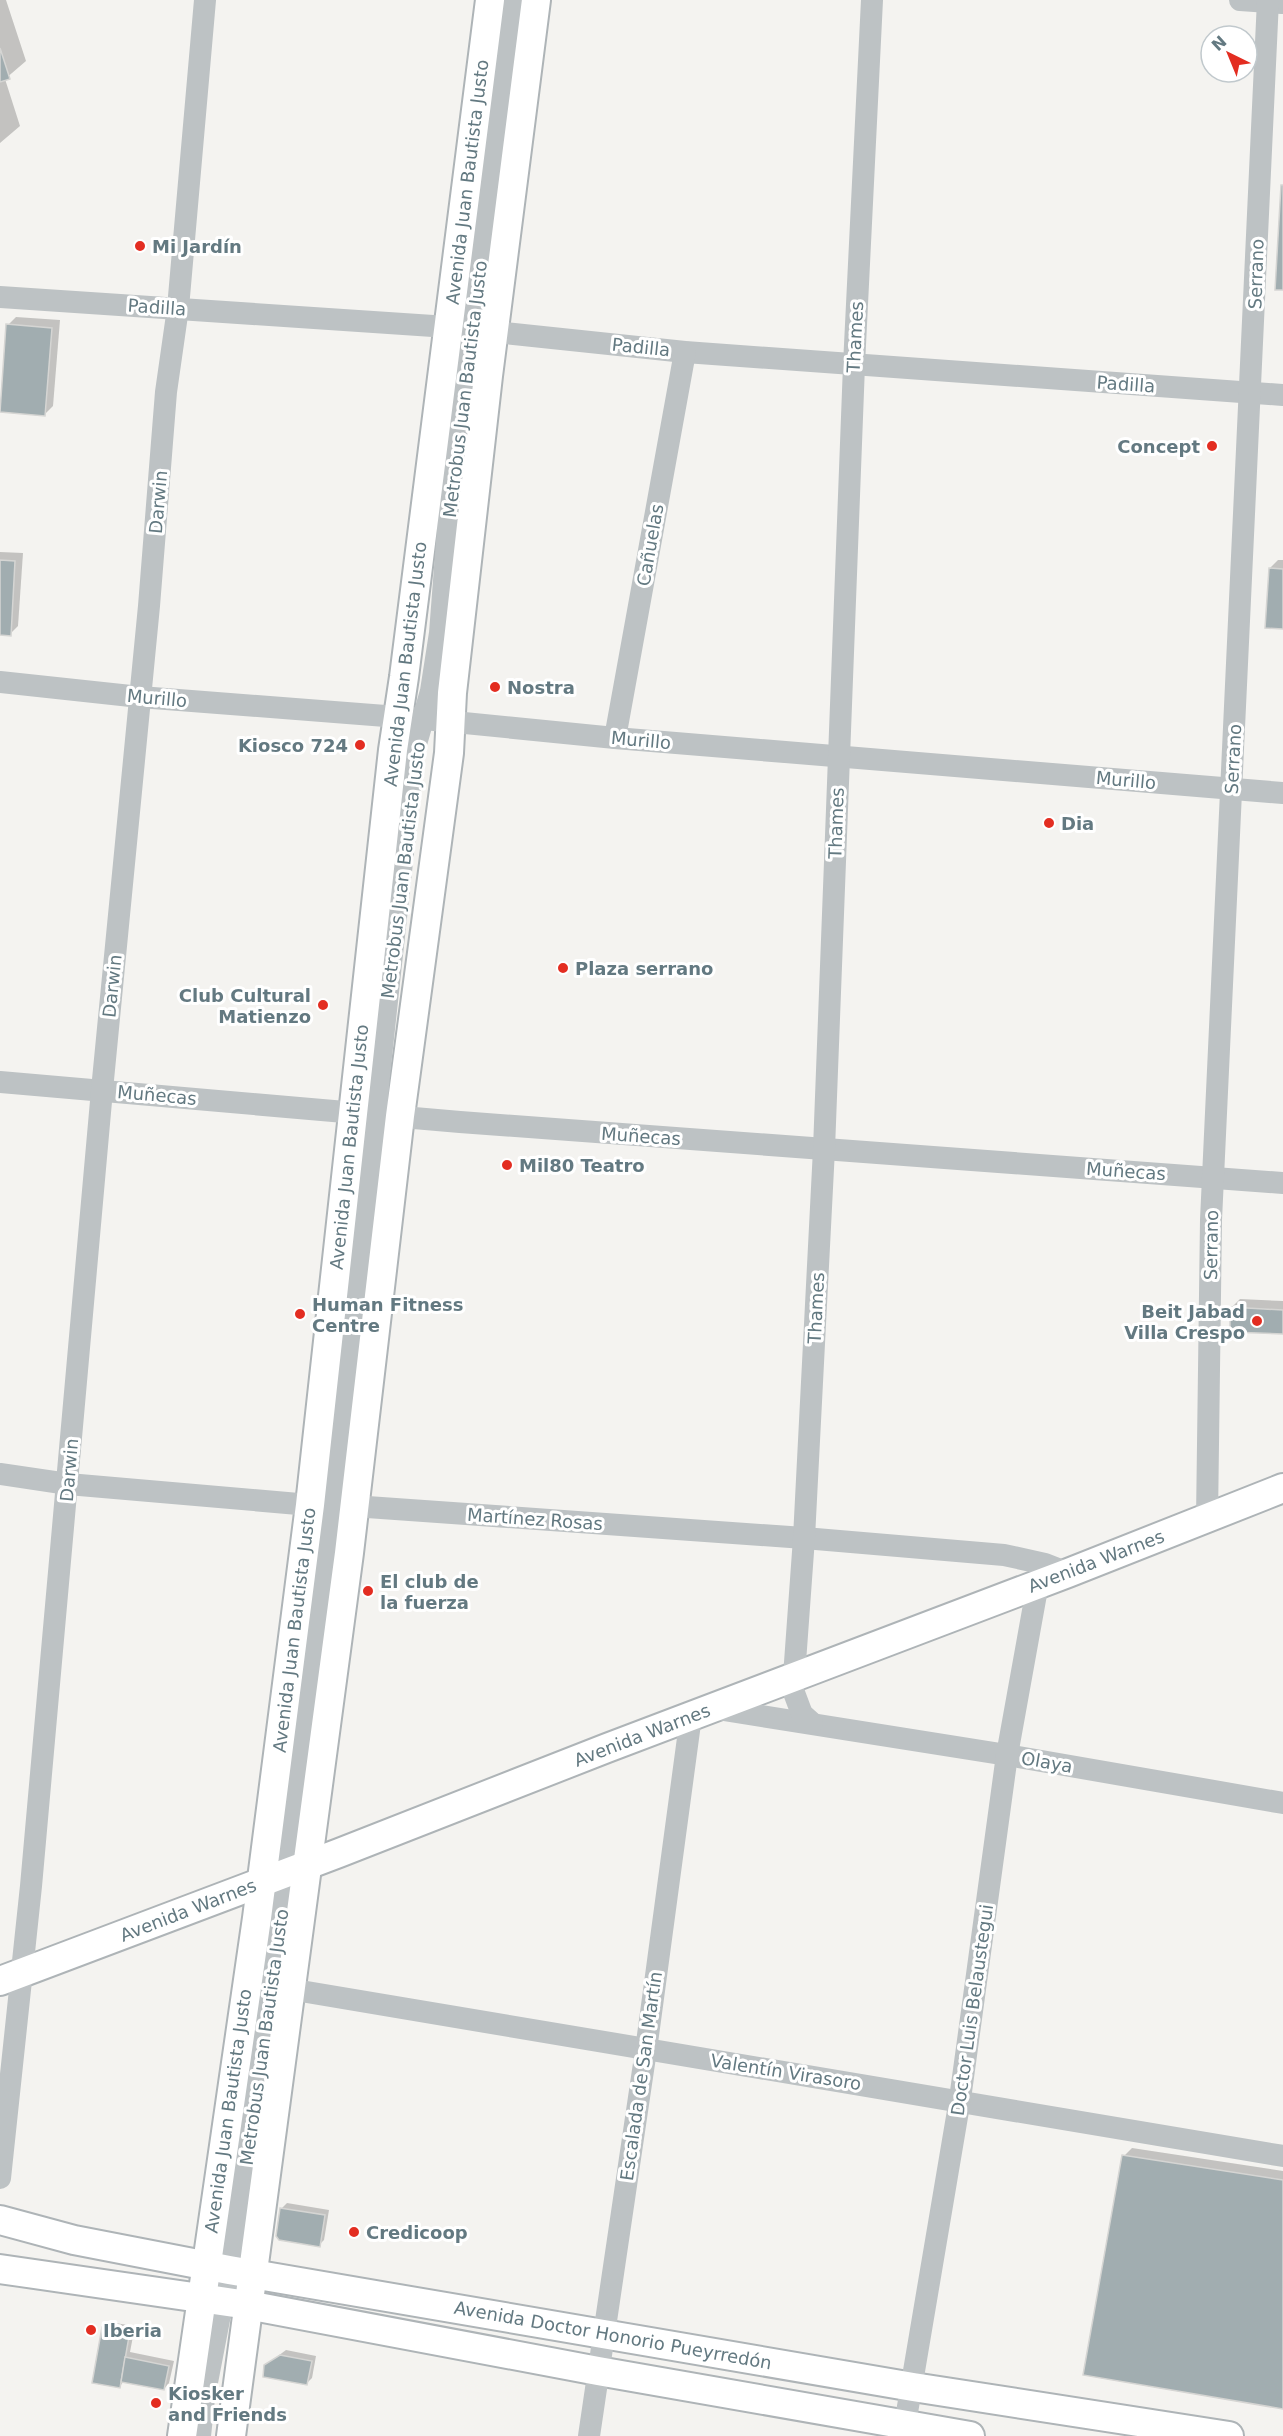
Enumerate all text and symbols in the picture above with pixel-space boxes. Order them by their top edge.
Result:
north arrow [1199,24,1259,84]
text: N [1208,32,1230,55]
street label: Avenida Juan Bautista Justo [442,58,492,306]
place label: Mi Jardín [152,236,242,257]
street label: Serrano [1244,238,1268,310]
marker: Mi Jardín [133,239,147,253]
street label: Metrobus Juan Bautista Justo [439,259,491,519]
street label: Padilla [127,294,187,320]
street label: Thames [843,301,867,374]
street label: Padilla [611,333,671,361]
street label: Padilla [1096,371,1156,397]
place label: Concept [1117,436,1200,457]
marker: Concept [1205,439,1219,453]
street label: Darwin [145,469,171,535]
street label: Cañuelas [632,502,668,588]
street label: Avenida Juan Bautista Justo [380,540,430,788]
place label: Nostra [507,677,575,698]
marker: Nostra [488,680,502,694]
street label: Murillo [126,685,188,711]
street label: Serrano [1221,723,1245,795]
street label: Murillo [610,727,672,753]
place label: Kiosco 724 [238,735,348,756]
marker: Kiosco 724 [353,738,367,752]
street label: Metrobus Juan Bautista Justo [377,740,429,1000]
street label: Murillo [1095,767,1157,793]
street label: Thames [824,787,848,860]
place label: Dia [1061,813,1094,834]
marker: Dia [1042,816,1056,830]
street label: Darwin [98,953,126,1019]
place label: Plaza serrano [575,958,713,979]
marker: Plaza serrano [556,961,570,975]
place label: Club Cultural Matienzo [179,985,311,1027]
marker: Club Cultural Matienzo [316,998,330,1012]
street label: Avenida Juan Bautista Justo [326,1023,372,1271]
street label: Muñecas [116,1081,198,1109]
street label: Muñecas [600,1123,682,1149]
place label: Mil80 Teatro [519,1155,645,1176]
marker: Mil80 Teatro [500,1158,514,1172]
street label: Muñecas [1085,1158,1167,1184]
street label: Serrano [1200,1210,1222,1280]
street label: Thames [804,1272,828,1345]
place label: Human Fitness Centre [312,1294,463,1336]
place label: Beit Jabad Villa Crespo [1124,1301,1245,1343]
marker: Human Fitness Centre [293,1307,307,1321]
marker: Beit Jabad Villa Crespo [1250,1314,1264,1328]
street label: Darwin [56,1437,82,1503]
street label: Martínez Rosas [466,1504,604,1534]
street label: Avenida Juan Bautista Justo [269,1506,319,1754]
street label: Avenida Warnes [1025,1525,1167,1597]
place label: El club de la fuerza [380,1571,479,1613]
marker: El club de la fuerza [361,1584,375,1598]
street label: Avenida Warnes [571,1699,713,1771]
street label: Olaya [1020,1747,1074,1777]
street label: Avenida Warnes [117,1874,259,1946]
street label: Doctor Luis Belaustegui [947,1903,997,2117]
street label: Metrobus Juan Bautista Justo [236,1907,292,2167]
street label: Escalada de San Martín [616,1970,666,2182]
street label: Avenida Juan Bautista Justo [200,1987,256,2235]
street label: Valentín Virasoro [709,2050,863,2094]
place label: Credicoop [366,2222,468,2243]
marker: Credicoop [347,2225,361,2239]
street label: Avenida Doctor Honorio Pueyrredón [452,2297,774,2373]
place label: Iberia [103,2320,162,2341]
marker: Iberia [84,2323,98,2337]
place label: Kiosker and Friends [168,2383,287,2425]
marker: Kiosker and Friends [149,2396,163,2410]

